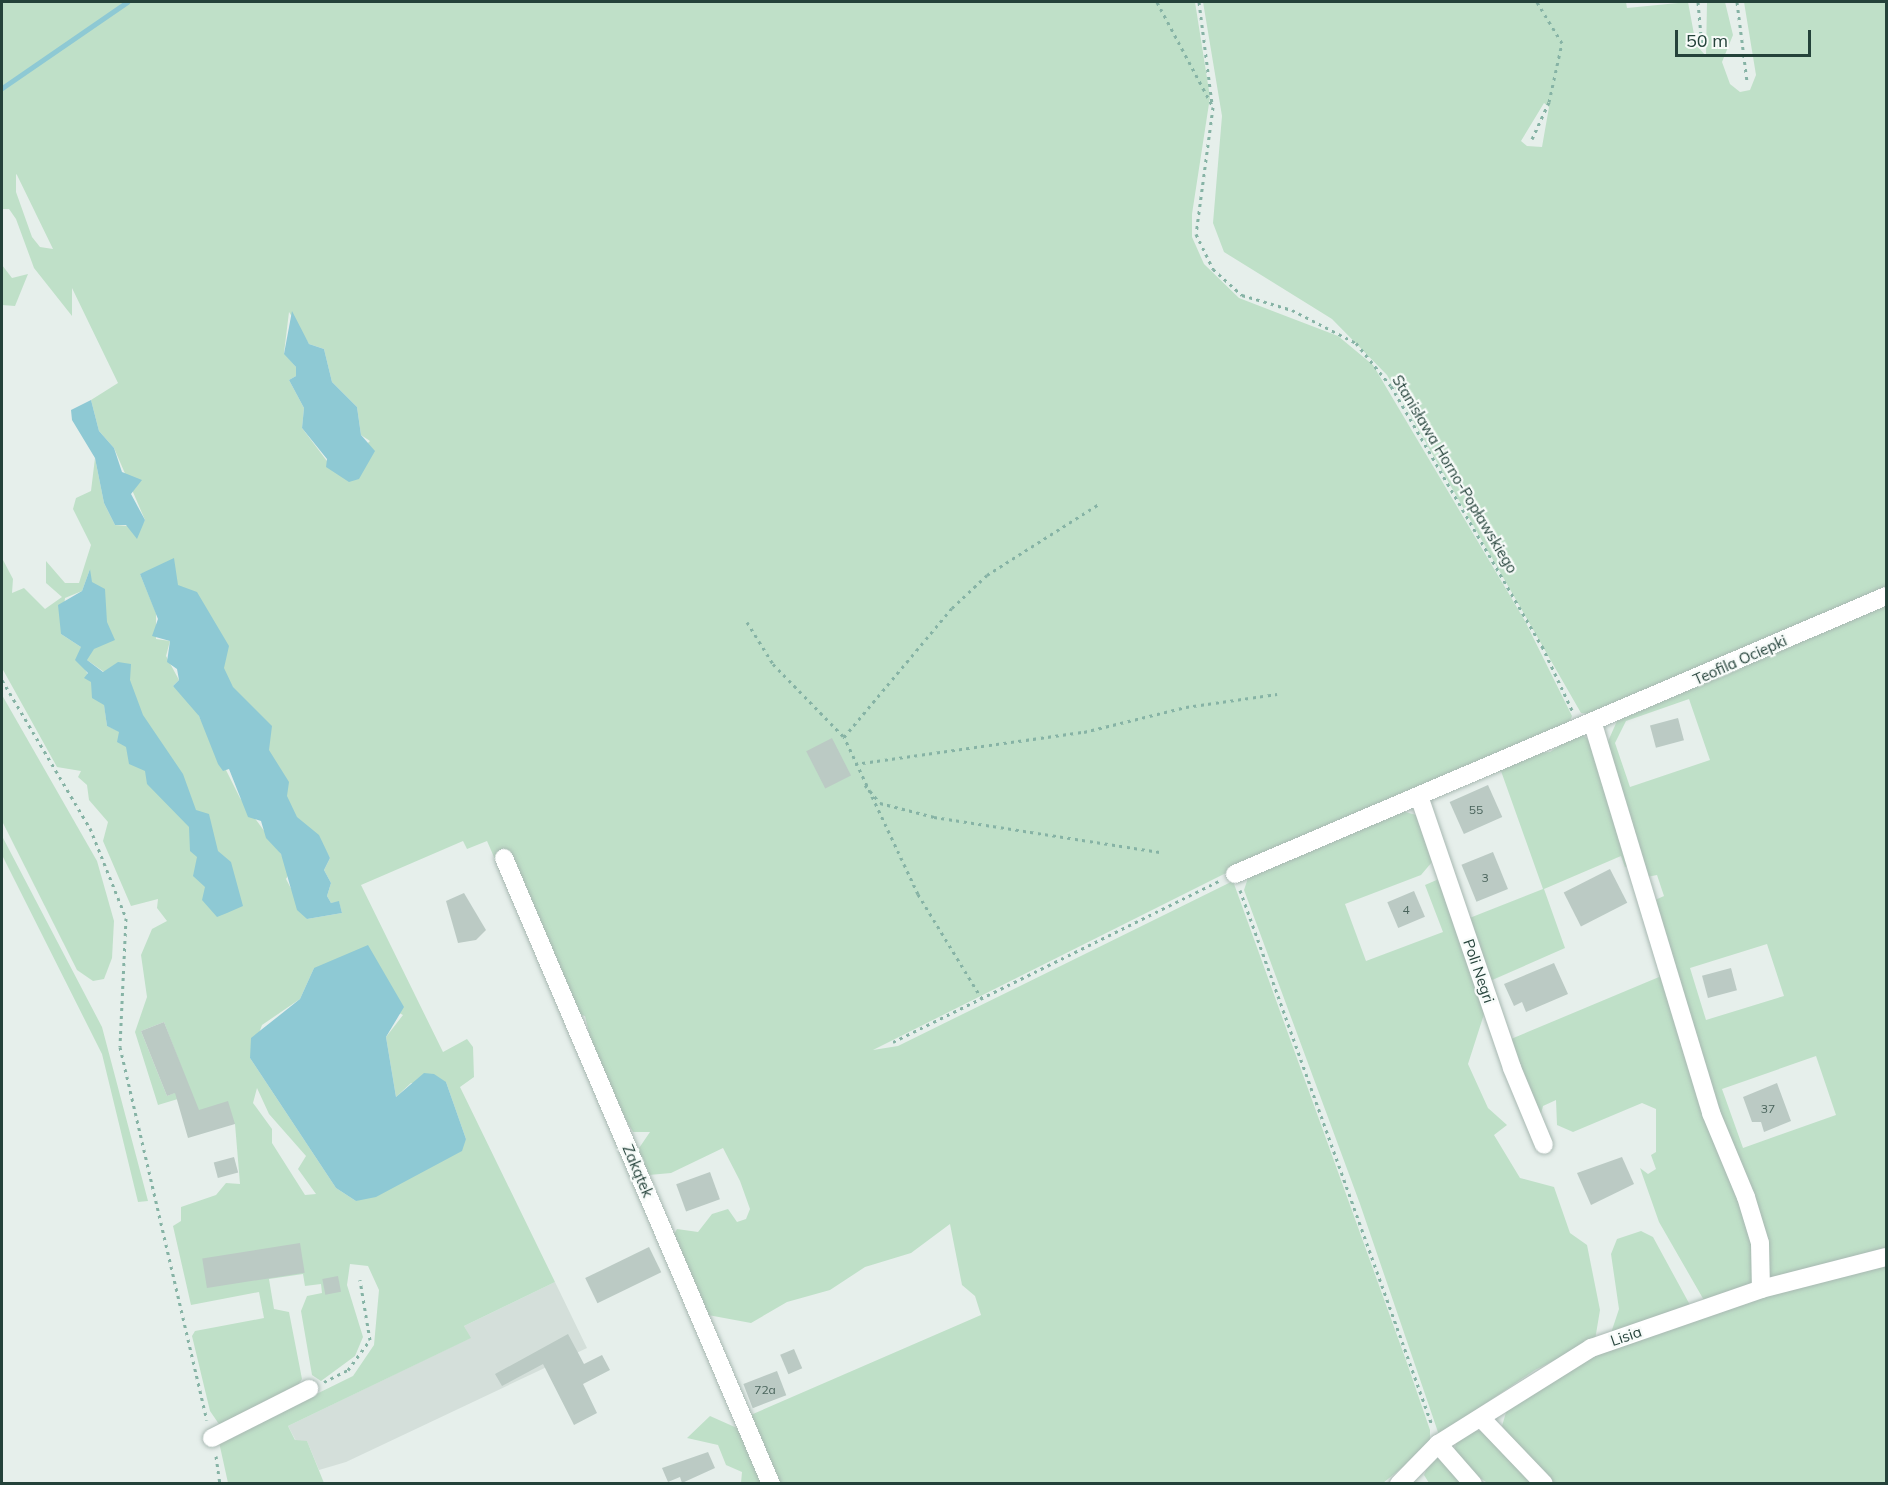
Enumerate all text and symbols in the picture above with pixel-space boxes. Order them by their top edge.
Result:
scale bar [1678,18,1814,56]
text: 50 m [1686,29,1728,52]
street label: Stanisława Horno-Popławskiego [1389,372,1521,576]
street label: Teofila Ociepki [1690,631,1790,689]
house number: 55 [1469,803,1483,817]
house number: 3 [1481,871,1489,885]
house number: 4 [1402,903,1410,917]
street label: Poli Negri [1460,937,1498,1005]
house number: 37 [1761,1102,1775,1116]
street label: Zakątek [619,1142,657,1200]
street label: Lisia [1608,1322,1644,1350]
house number: 72a [754,1383,776,1397]

